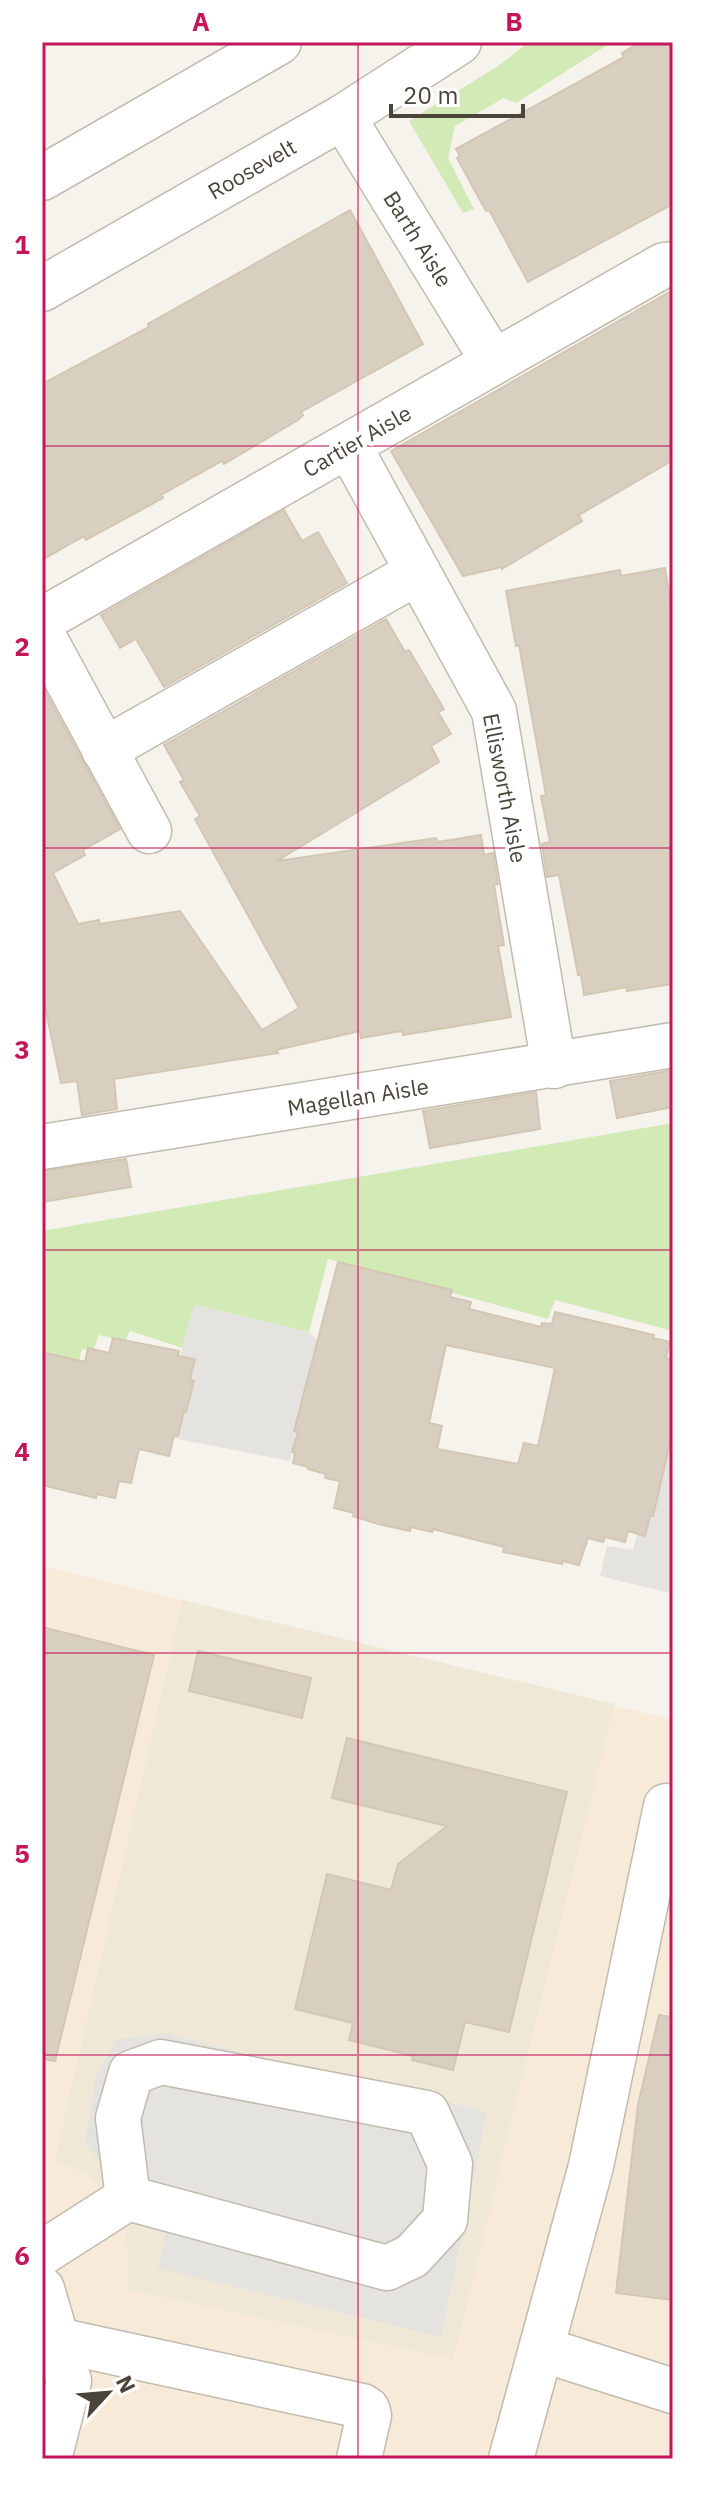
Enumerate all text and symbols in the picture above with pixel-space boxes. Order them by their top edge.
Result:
text: A [192,4,210,38]
text: B [505,4,523,38]
scale bar [391,68,523,118]
text: 20 m [403,79,458,111]
street label: Roosevelt [202,132,301,205]
street label: Barth Aisle [377,185,459,292]
text: 1 [14,227,30,261]
street label: Cartier Aisle [297,398,416,483]
text: 2 [14,629,30,663]
street label: Ellisworth Aisle [477,711,534,865]
text: 3 [14,1032,30,1066]
street label: Magellan Aisle [285,1071,431,1122]
text: 4 [14,1434,30,1468]
text: 5 [14,1836,30,1870]
text: 6 [14,2238,30,2272]
north arrow [68,2353,148,2433]
text: N [110,2370,143,2398]

